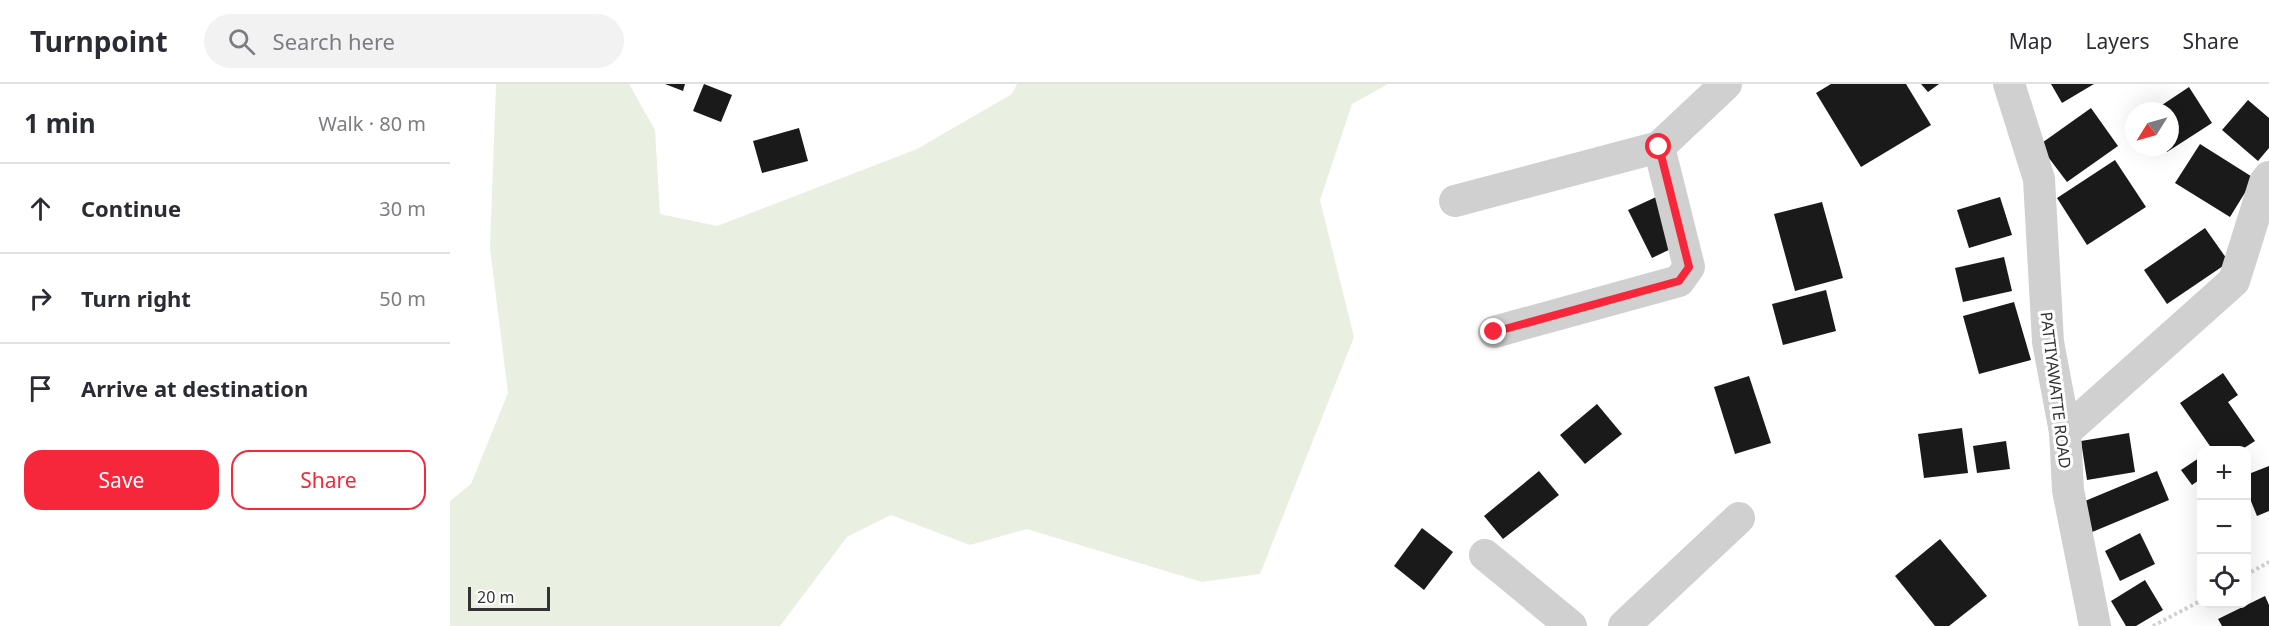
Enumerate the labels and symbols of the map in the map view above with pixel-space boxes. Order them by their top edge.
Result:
north arrow [2125,102,2179,156]
route start [1645,133,1671,159]
street label: PATTIYAWATTE ROAD [2035,310,2077,470]
route end [1480,318,1506,344]
scale bar [468,584,550,612]

